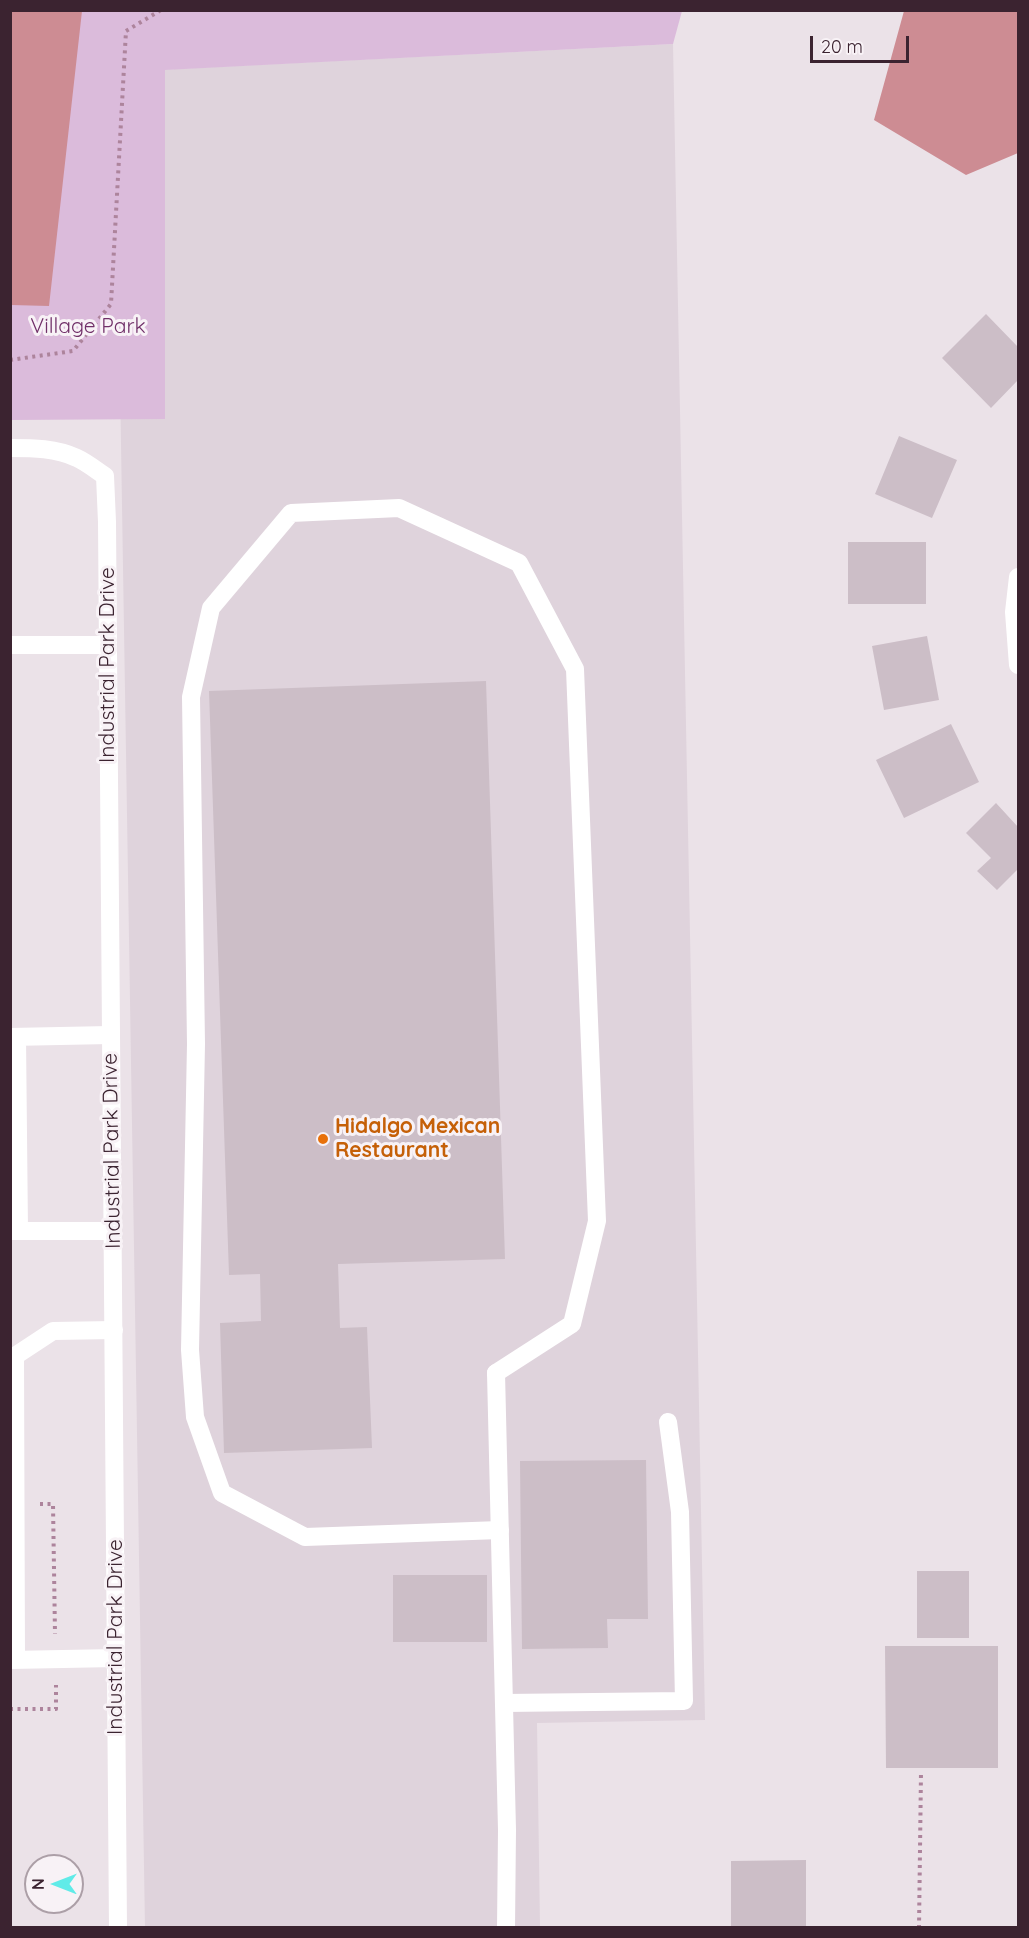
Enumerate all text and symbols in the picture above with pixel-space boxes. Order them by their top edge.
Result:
scale bar [813,24,912,62]
text: 20 m [821,35,863,58]
park label: Village Park [30,314,146,340]
street label: Industrial Park Drive [95,567,121,763]
street label: Industrial Park Drive [98,1053,126,1249]
place label: Hidalgo Mexican Restaurant [335,1114,500,1164]
marker: Hidalgo Mexican Restaurant [316,1132,330,1146]
street label: Industrial Park Drive [103,1539,129,1735]
north arrow [24,1854,84,1914]
text: N [28,1878,48,1890]

